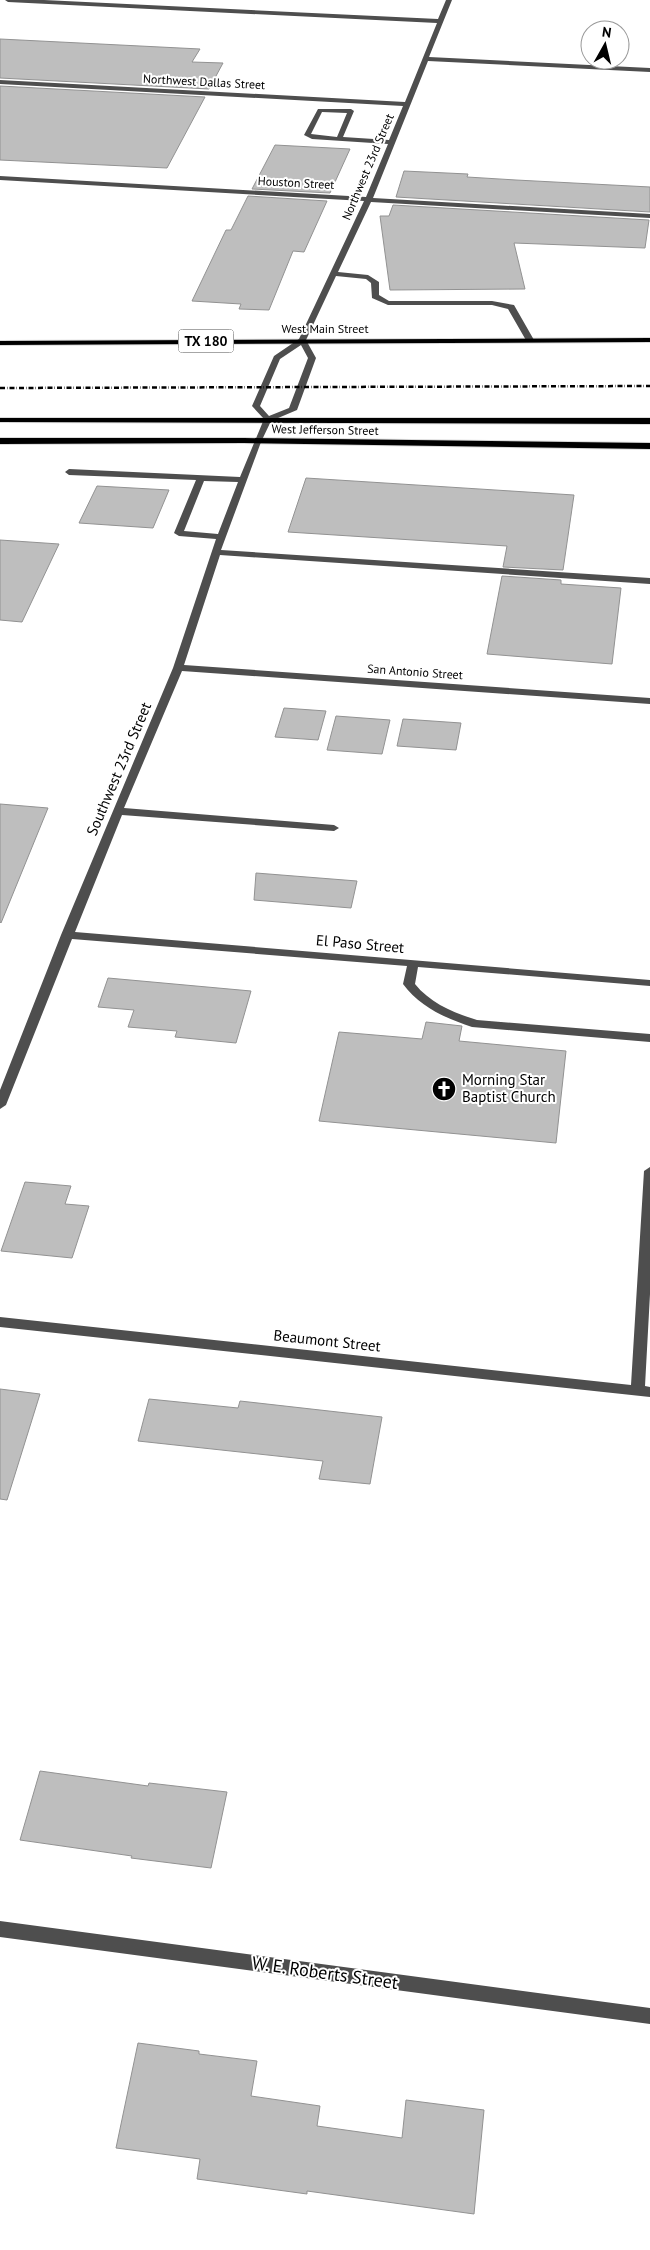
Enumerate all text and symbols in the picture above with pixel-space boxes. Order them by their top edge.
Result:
north arrow [580,20,630,70]
text: N [601,23,613,42]
street label: Northwest Dallas Street [143,71,266,92]
street label: Northwest 23rd Street [338,111,397,222]
street label: Houston Street [257,173,335,192]
street label: West Main Street [282,321,368,336]
road number: TX 180 [178,330,234,352]
street label: West Jefferson Street [271,421,379,438]
street label: San Antonio Street [367,661,463,682]
street label: Southwest 23rd Street [82,699,155,838]
street label: El Paso Street [315,930,405,957]
place label: Morning Star Baptist Church [462,1070,556,1106]
church icon: Morning Star Baptist Church [431,1076,457,1102]
street label: Beaumont Street [272,1325,382,1356]
street label: W. E. Roberts Street [251,1951,400,1994]

